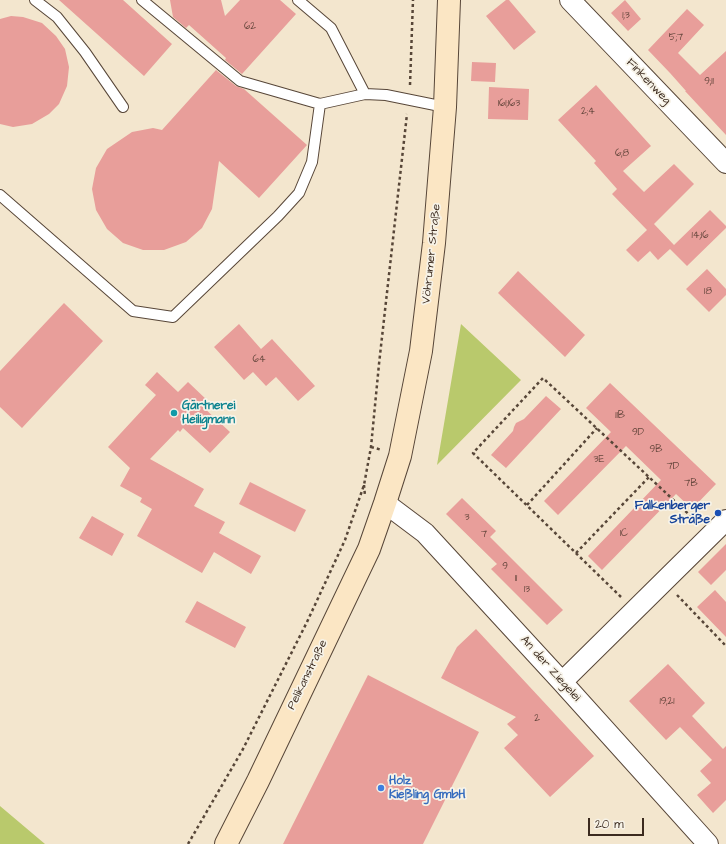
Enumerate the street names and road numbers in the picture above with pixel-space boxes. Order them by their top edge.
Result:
street label: Finkenweg [623,56,673,108]
street label: Vöhrumer Straße [420,203,444,305]
street label: An der Ziegelei [517,633,583,705]
street label: Pelikanstraße [285,638,331,712]

